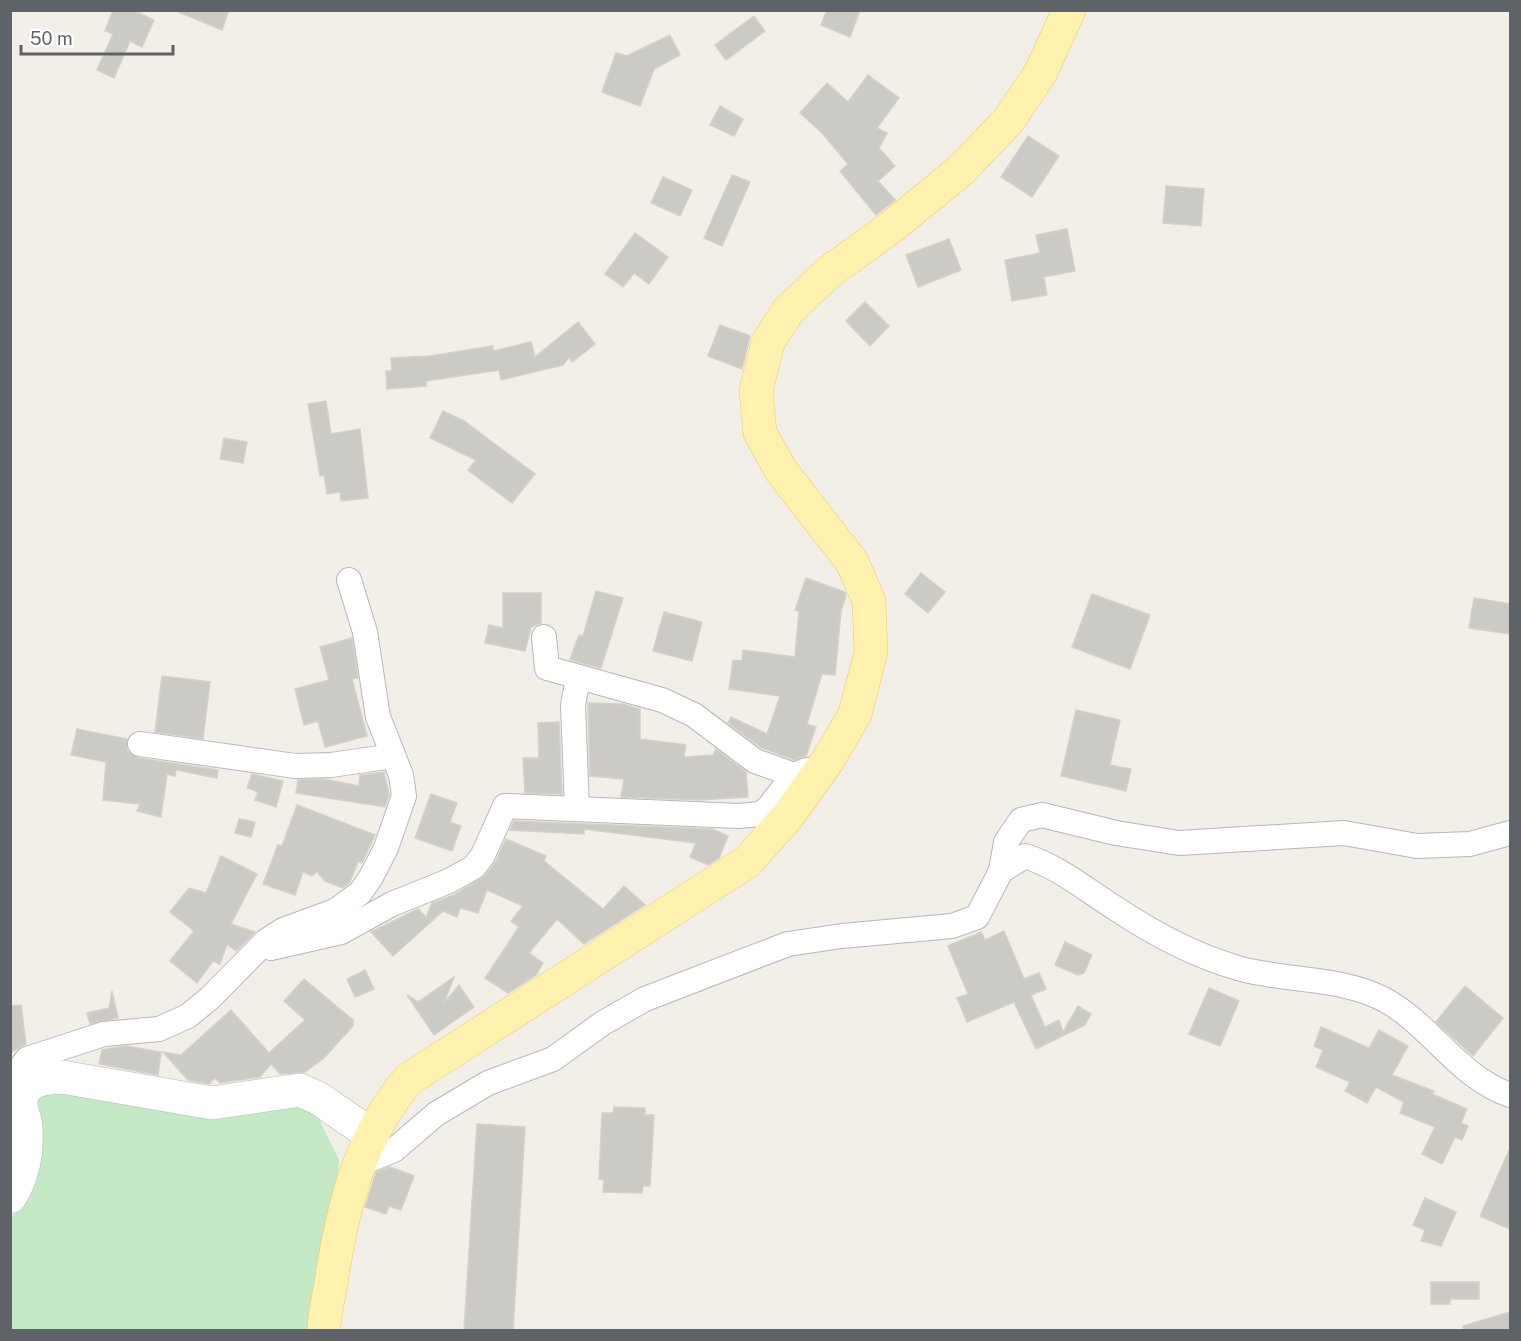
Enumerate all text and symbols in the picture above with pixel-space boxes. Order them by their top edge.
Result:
scale bar [21,18,172,56]
text: 50 m [30,28,73,49]

